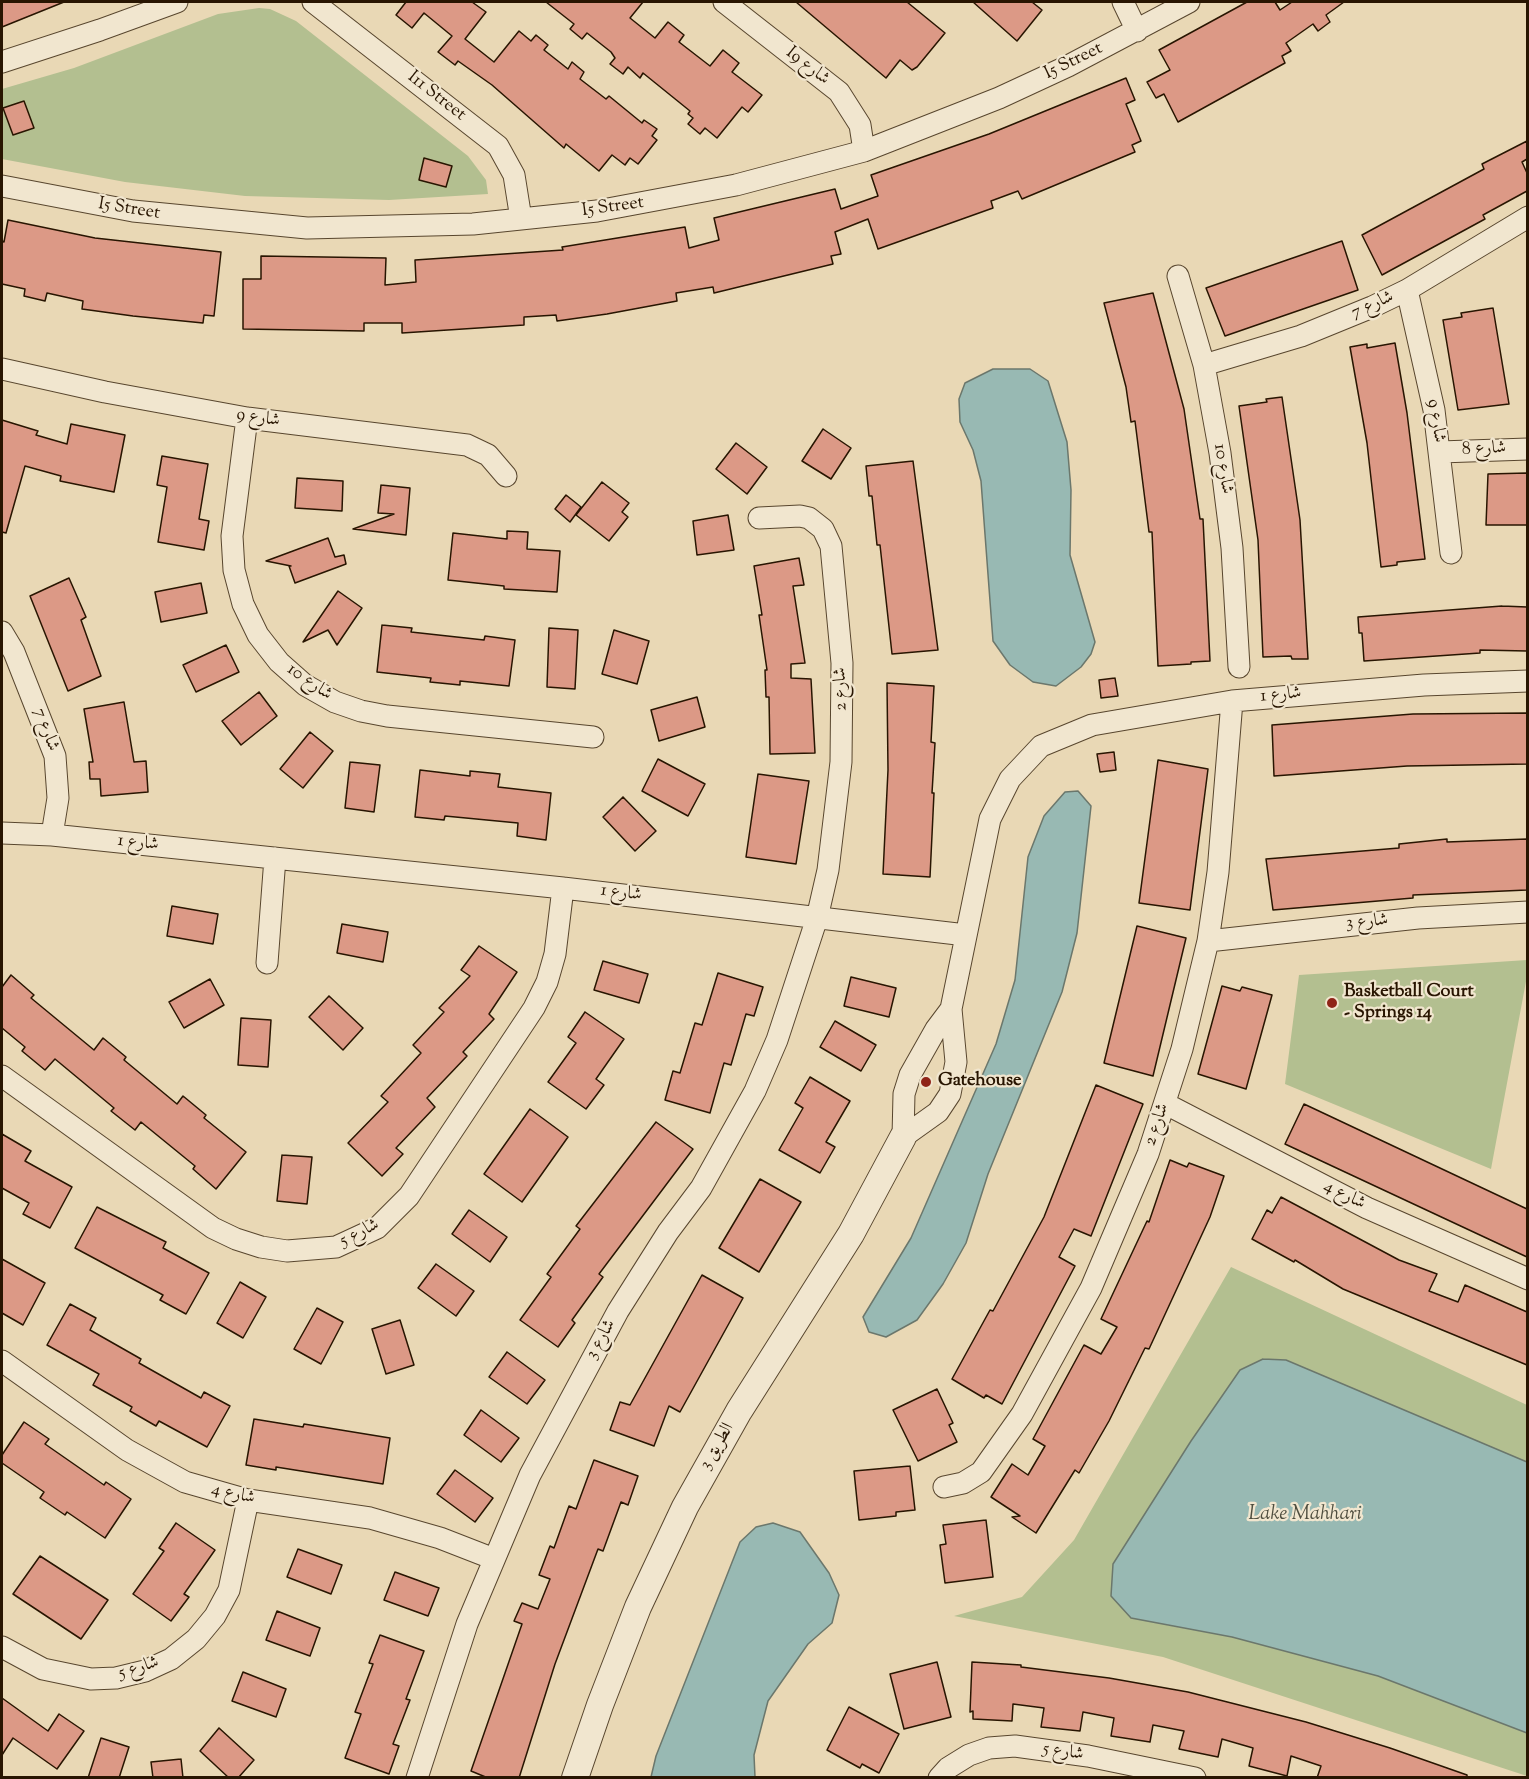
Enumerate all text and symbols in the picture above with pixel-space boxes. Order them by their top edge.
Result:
street label: I5 Street [1041,39,1107,85]
street label: I9 شارع [781,43,833,91]
street label: I11 Street [402,67,470,127]
street label: I5 Street [581,193,645,223]
street label: I5 Street [97,194,161,226]
street label: شارع 7 [1348,287,1398,325]
street label: شارع 9 [1421,398,1449,444]
street label: شارع 9 [235,405,281,433]
street label: شارع 8 [1462,438,1506,462]
street label: شارع 10 [1207,442,1237,496]
street label: شارع 10 [282,660,336,706]
street label: شارع 2 [831,667,853,711]
street label: شارع 1 [1260,683,1302,709]
street label: شارع 7 [27,706,63,754]
street label: شارع 1 [116,831,160,857]
street label: شارع 1 [599,881,643,907]
street label: شارع 3 [1345,910,1389,936]
place label: Basketball Court - Springs 14 [1344,982,1474,1024]
marker: Basketball Court - Springs 14 [1325,996,1339,1010]
place label: Gatehouse [938,1071,1021,1093]
marker: Gatehouse [919,1075,933,1089]
street label: شارع 2 [1141,1101,1175,1149]
street label: شارع 4 [1319,1176,1369,1216]
street label: شارع 5 [337,1215,383,1253]
street label: شارع 3 [582,1316,622,1364]
street label: 3 الطريق [696,1420,740,1474]
street label: شارع 4 [209,1480,257,1510]
water label: Lake Mahhari [1248,1504,1362,1528]
street label: شارع 5 [116,1653,162,1685]
street label: شارع 5 [1041,1739,1085,1767]

